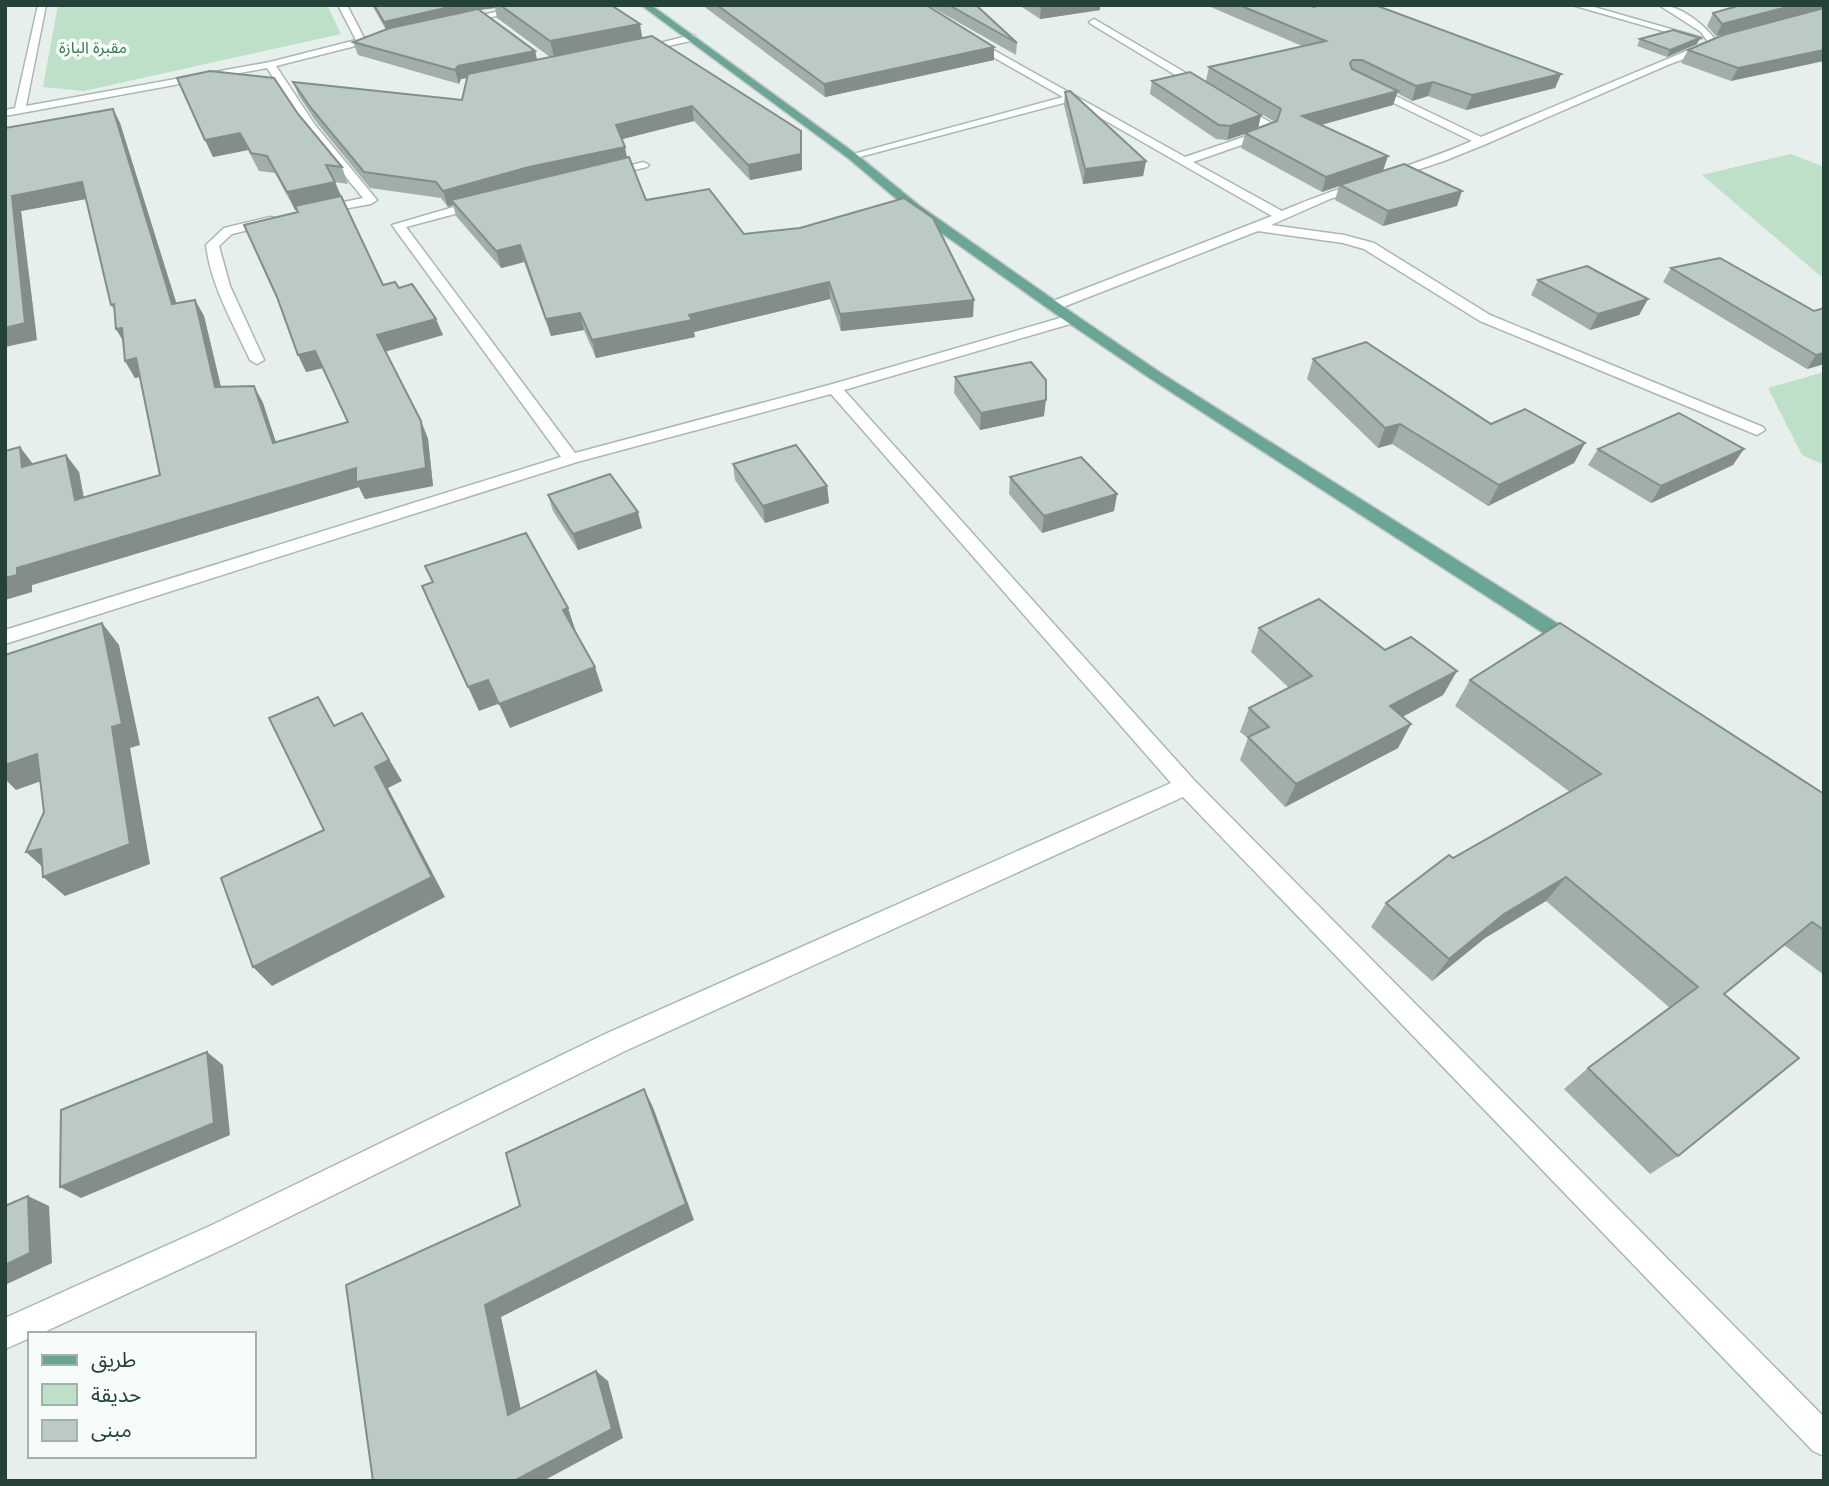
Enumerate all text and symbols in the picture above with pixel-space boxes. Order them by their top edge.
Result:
park label: مقبرة البازة [59,37,127,57]
legend [28,1332,256,1458]
text: طريق [91,1346,136,1373]
text: حديقة [91,1381,141,1407]
text: مبنى [91,1416,132,1442]

